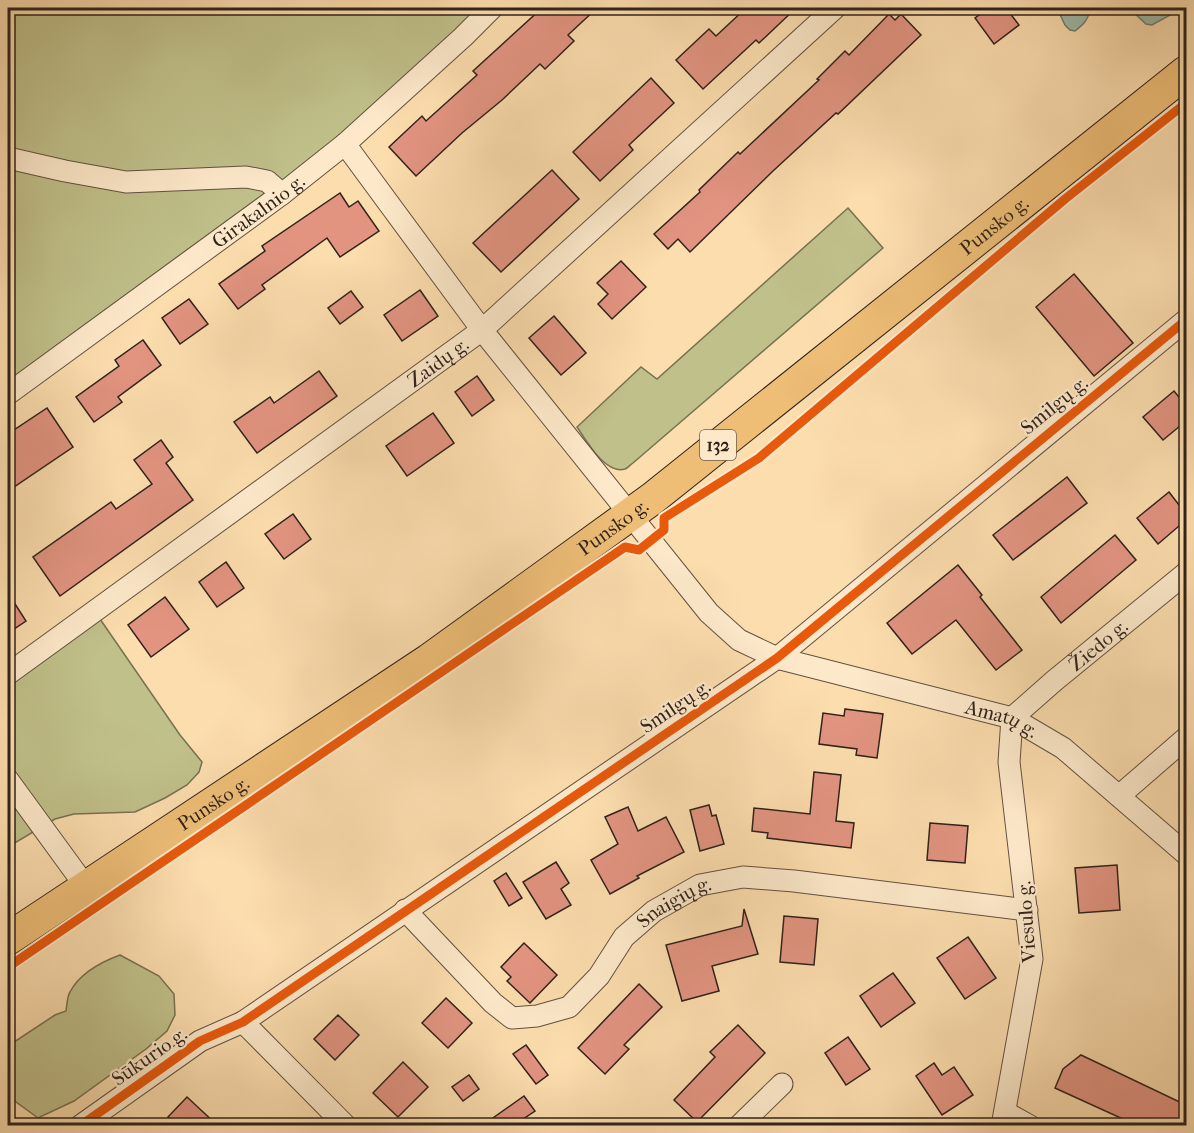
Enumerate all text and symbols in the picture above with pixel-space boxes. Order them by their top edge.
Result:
street label: Girakalnio g. [208,169,309,253]
street label: Punsko g. [955,191,1033,260]
street label: Zaidų g. [403,333,473,392]
street label: Smilgų g. [1016,371,1093,439]
road number: 132 [700,430,736,460]
street label: Punsko g. [573,494,653,561]
street label: Žiedo g. [1064,614,1133,676]
street label: Smilgų g. [636,675,715,738]
street label: Amatų g. [962,695,1042,743]
street label: Punsko g. [173,771,254,836]
street label: Snaigių g. [632,872,713,933]
street label: Viesulo g. [1012,880,1041,965]
street label: Sūkurio g. [107,1022,191,1091]

